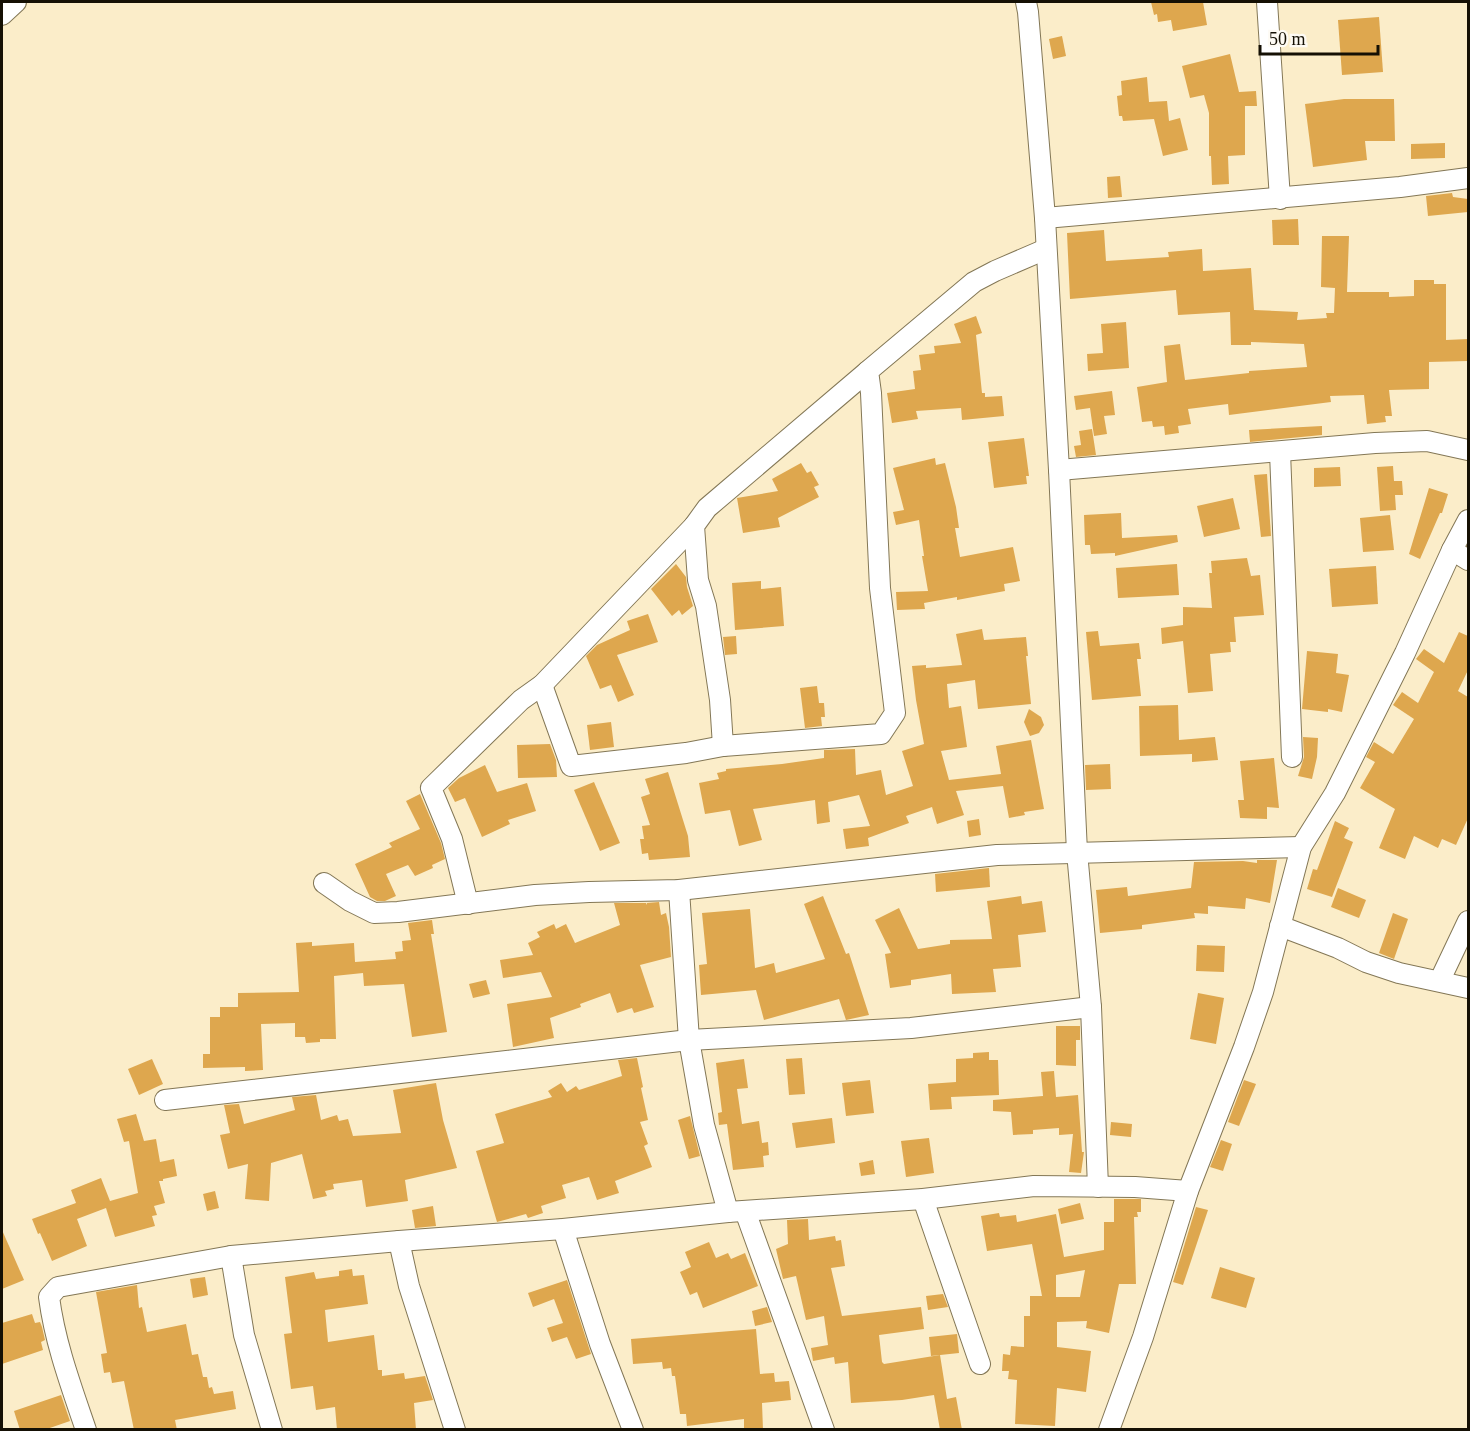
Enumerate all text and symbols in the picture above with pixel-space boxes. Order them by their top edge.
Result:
scale bar [1260,18,1378,56]
text: 50 m [1269,29,1306,49]

